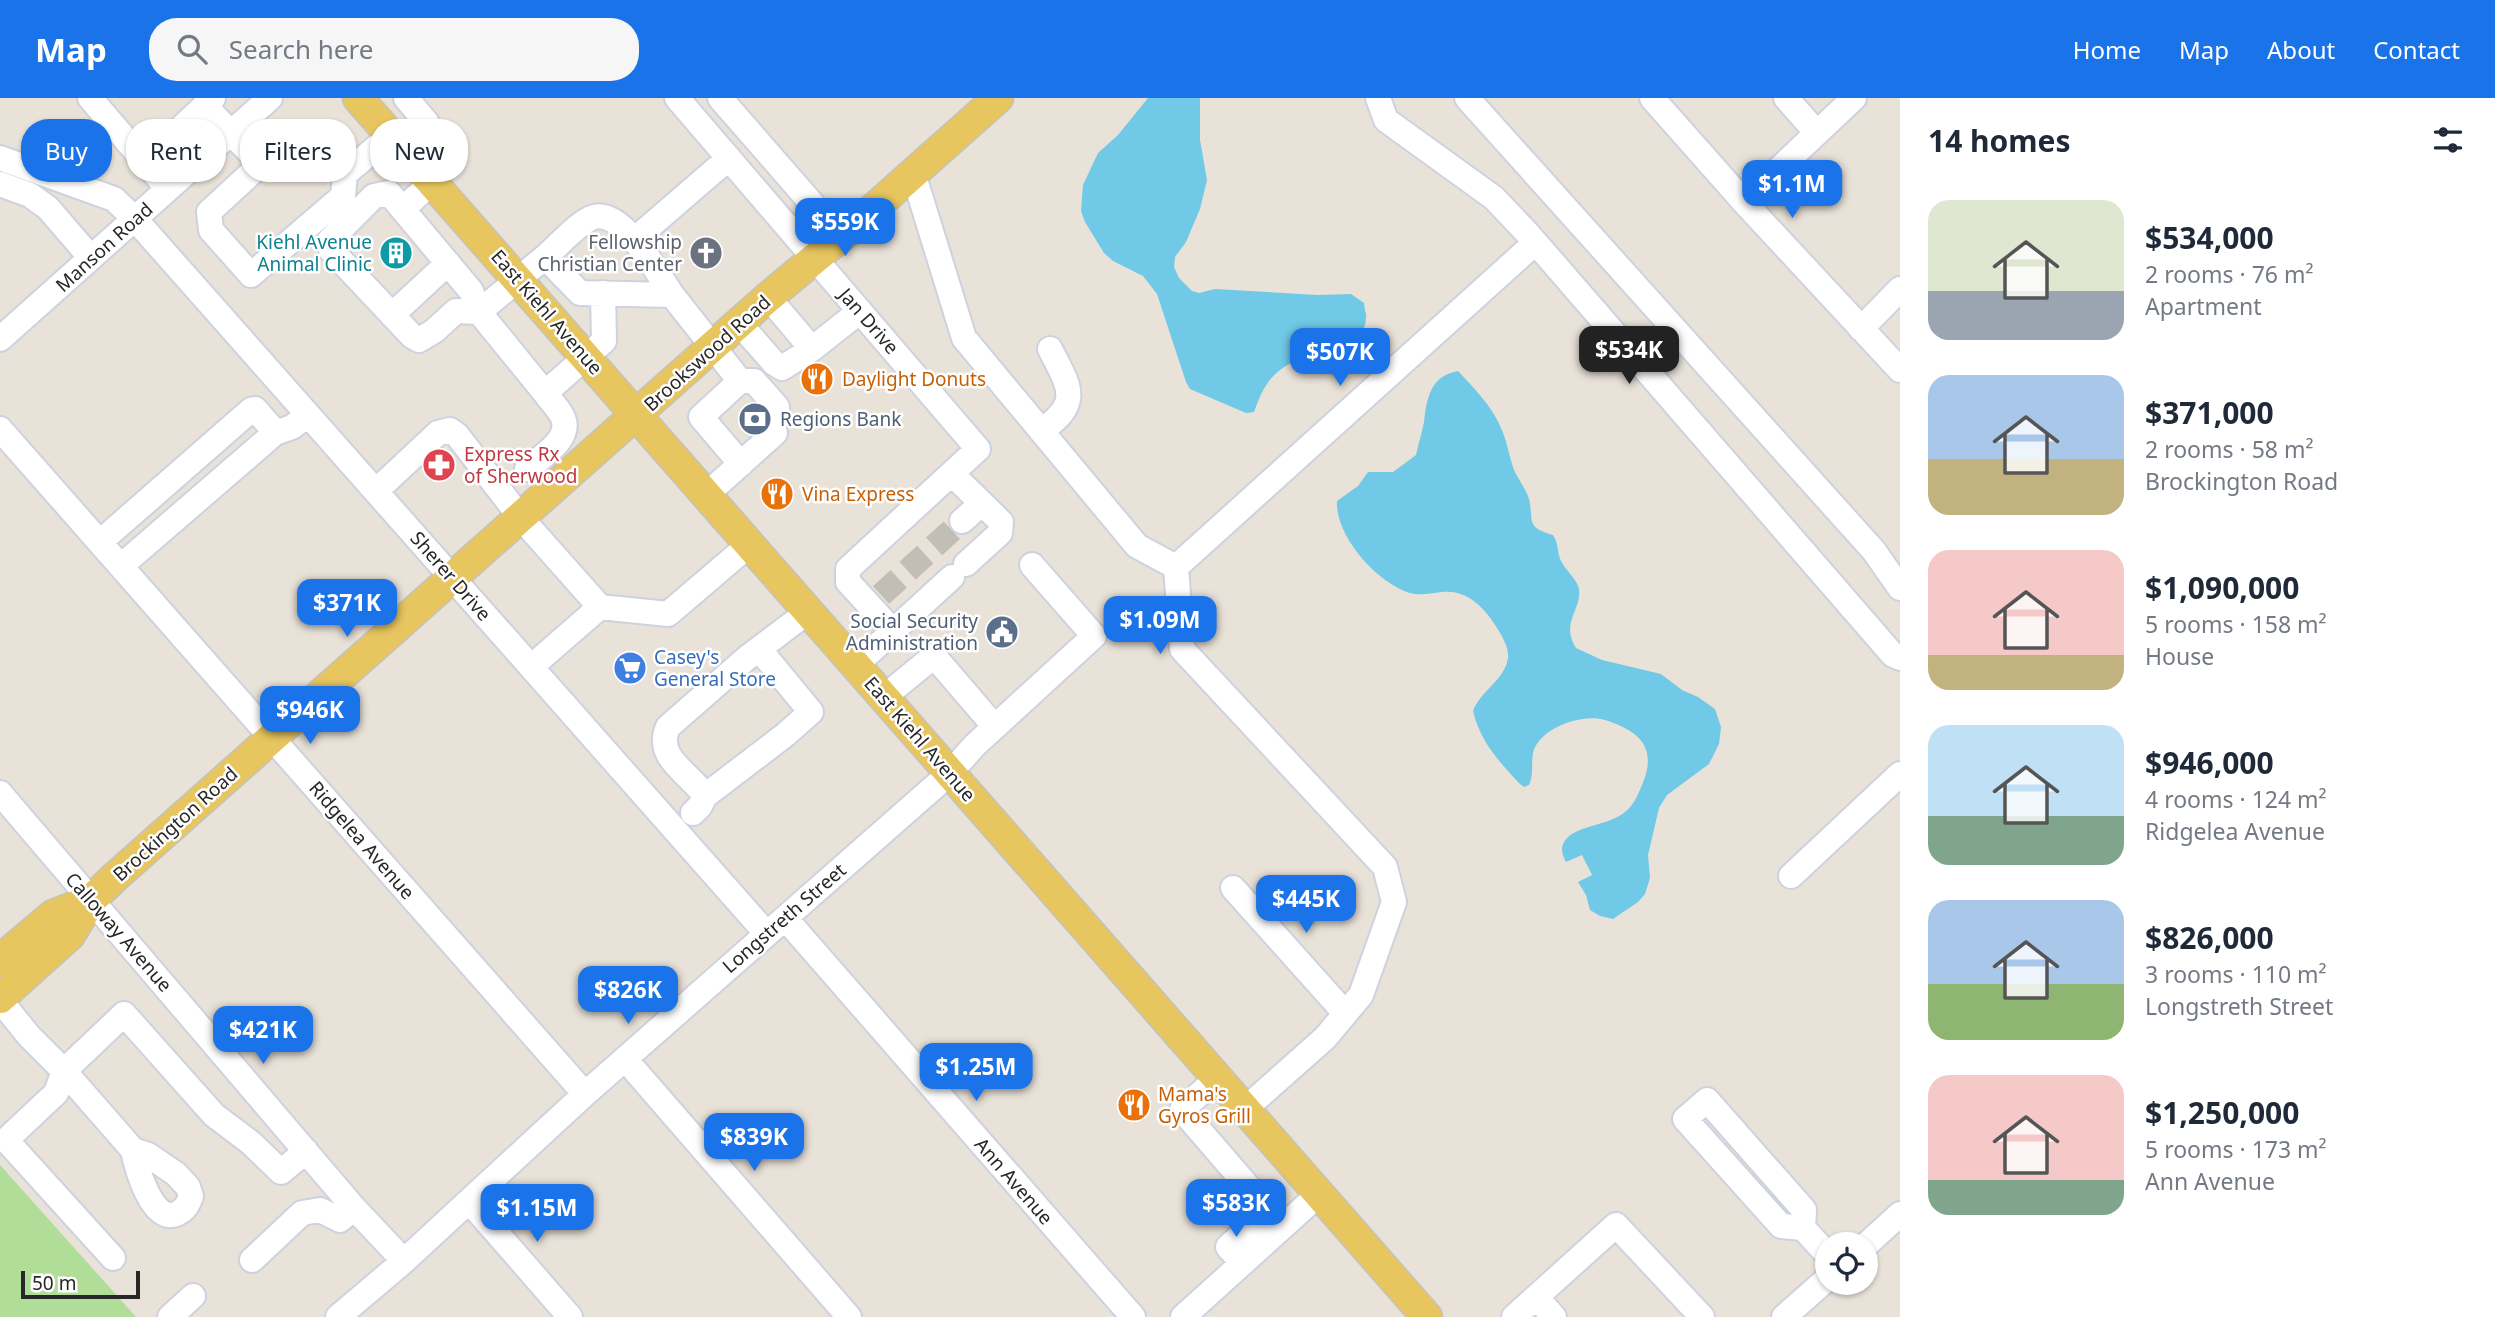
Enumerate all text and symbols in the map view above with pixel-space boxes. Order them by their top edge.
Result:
search box [149,18,639,81]
text: Map [35,27,107,72]
icon: search [173,30,211,68]
text: Search here [229,31,373,67]
text: Home [2073,33,2141,66]
text: Map [2179,33,2229,66]
text: About [2267,33,2335,66]
text: Contact [2373,33,2460,66]
chip: Buy [21,119,112,182]
chip: Rent [126,119,226,182]
chip: Filters [240,119,356,182]
chip: New [370,119,468,182]
text: 14 homes [1928,120,2071,161]
icon: filters [2429,121,2467,159]
pin: $1.1M [1743,160,1841,220]
text: $1.1M [1758,167,1826,199]
street label: Manson Road [50,196,158,298]
pin: $559K [796,198,894,258]
text: $559K [811,205,879,237]
text: $534,000 [2145,217,2274,258]
icon: home [1984,228,2068,312]
place label: Kiehl Avenue Animal Clinic [256,229,372,277]
place label: Fellowship Christian Center [537,229,682,277]
building icon: Kiehl Avenue Animal Clinic [377,234,415,272]
church icon: Fellowship Christian Center [687,234,725,272]
street label: East Kiehl Avenue [485,244,609,380]
text: 2 rooms · 76 m² [2145,258,2314,290]
street label: Jan Drive [832,281,905,360]
street label: Brookswood Road [638,289,776,417]
text: Apartment [2145,290,2262,322]
pin: $534K [1580,327,1678,386]
pin: $507K [1291,328,1389,388]
text: $534K [1595,333,1663,365]
text: $507K [1306,335,1374,367]
restaurant icon: Daylight Donuts [798,360,836,398]
place label: Daylight Donuts [842,366,986,392]
text: $371,000 [2145,392,2274,433]
bank icon: Regions Bank [736,400,774,438]
icon: home [1984,403,2068,487]
place label: Regions Bank [780,406,901,432]
text: 2 rooms · 58 m² [2145,433,2314,465]
place label: Express Rx of Sherwood [464,441,577,489]
pharmacy icon: Express Rx of Sherwood [420,446,458,484]
text: Brockington Road [2145,465,2338,497]
restaurant icon: Vina Express [758,475,796,513]
place label: Vina Express [802,481,914,507]
street label: Sherer Drive [405,526,497,626]
text: $1,090,000 [2145,567,2299,608]
icon: home [1984,578,2068,662]
pin: $371K [298,580,396,639]
text: $371K [313,586,381,618]
pin: $1.09M [1103,596,1217,656]
text: $1.09M [1120,603,1200,635]
place label: Social Security Administration [846,608,978,656]
text: 5 rooms · 158 m² [2145,608,2327,640]
public building icon: Social Security Administration [983,613,1021,651]
text: House [2145,640,2214,672]
place label: Casey's General Store [654,644,776,692]
supermarket icon: Casey's General Store [611,649,649,687]
street label: East Kiehl Avenue [858,671,982,807]
pin: $946K [261,686,359,746]
text: $946K [276,693,344,725]
text: $946,000 [2145,742,2274,783]
icon: home [1984,753,2068,837]
street label: Brockington Road [107,761,243,887]
street label: Ridgelea Avenue [303,775,421,905]
text: 4 rooms · 124 m² [2145,783,2327,815]
text: Ridgelea Avenue [2145,815,2325,847]
street label: Longstreth Street [717,857,851,979]
street label: Calloway Avenue [60,867,178,997]
pin: $445K [1257,876,1355,935]
text: $445K [1272,882,1340,914]
text: $826,000 [2145,917,2274,958]
icon: home [1984,928,2068,1012]
text: 3 rooms · 110 m² [2145,958,2327,990]
pin: $826K [579,967,677,1026]
text: $826K [594,973,662,1005]
text: Longstreth Street [2145,990,2333,1022]
pin: $421K [214,1006,312,1066]
text: $421K [229,1013,297,1045]
pin: $1.25M [919,1044,1033,1103]
text: $1.25M [936,1050,1016,1082]
place label: Mama's Gyros Grill [1158,1081,1251,1129]
restaurant icon: Mama's Gyros Grill [1115,1086,1153,1124]
text: $1,250,000 [2145,1092,2299,1133]
icon: home [1984,1103,2068,1187]
pin: $839K [705,1114,803,1173]
text: $839K [720,1120,788,1152]
street label: Ann Avenue [969,1132,1059,1230]
text: 5 rooms · 173 m² [2145,1133,2327,1165]
text: Ann Avenue [2145,1165,2275,1197]
pin: $583K [1187,1180,1285,1239]
pin: $1.15M [480,1184,594,1244]
text: $583K [1202,1186,1270,1218]
text: $1.15M [497,1191,577,1223]
map controls [1815,1232,1878,1295]
button: locate [1815,1232,1878,1295]
scale bar [21,1268,140,1300]
text: 50 m [32,1270,76,1296]

